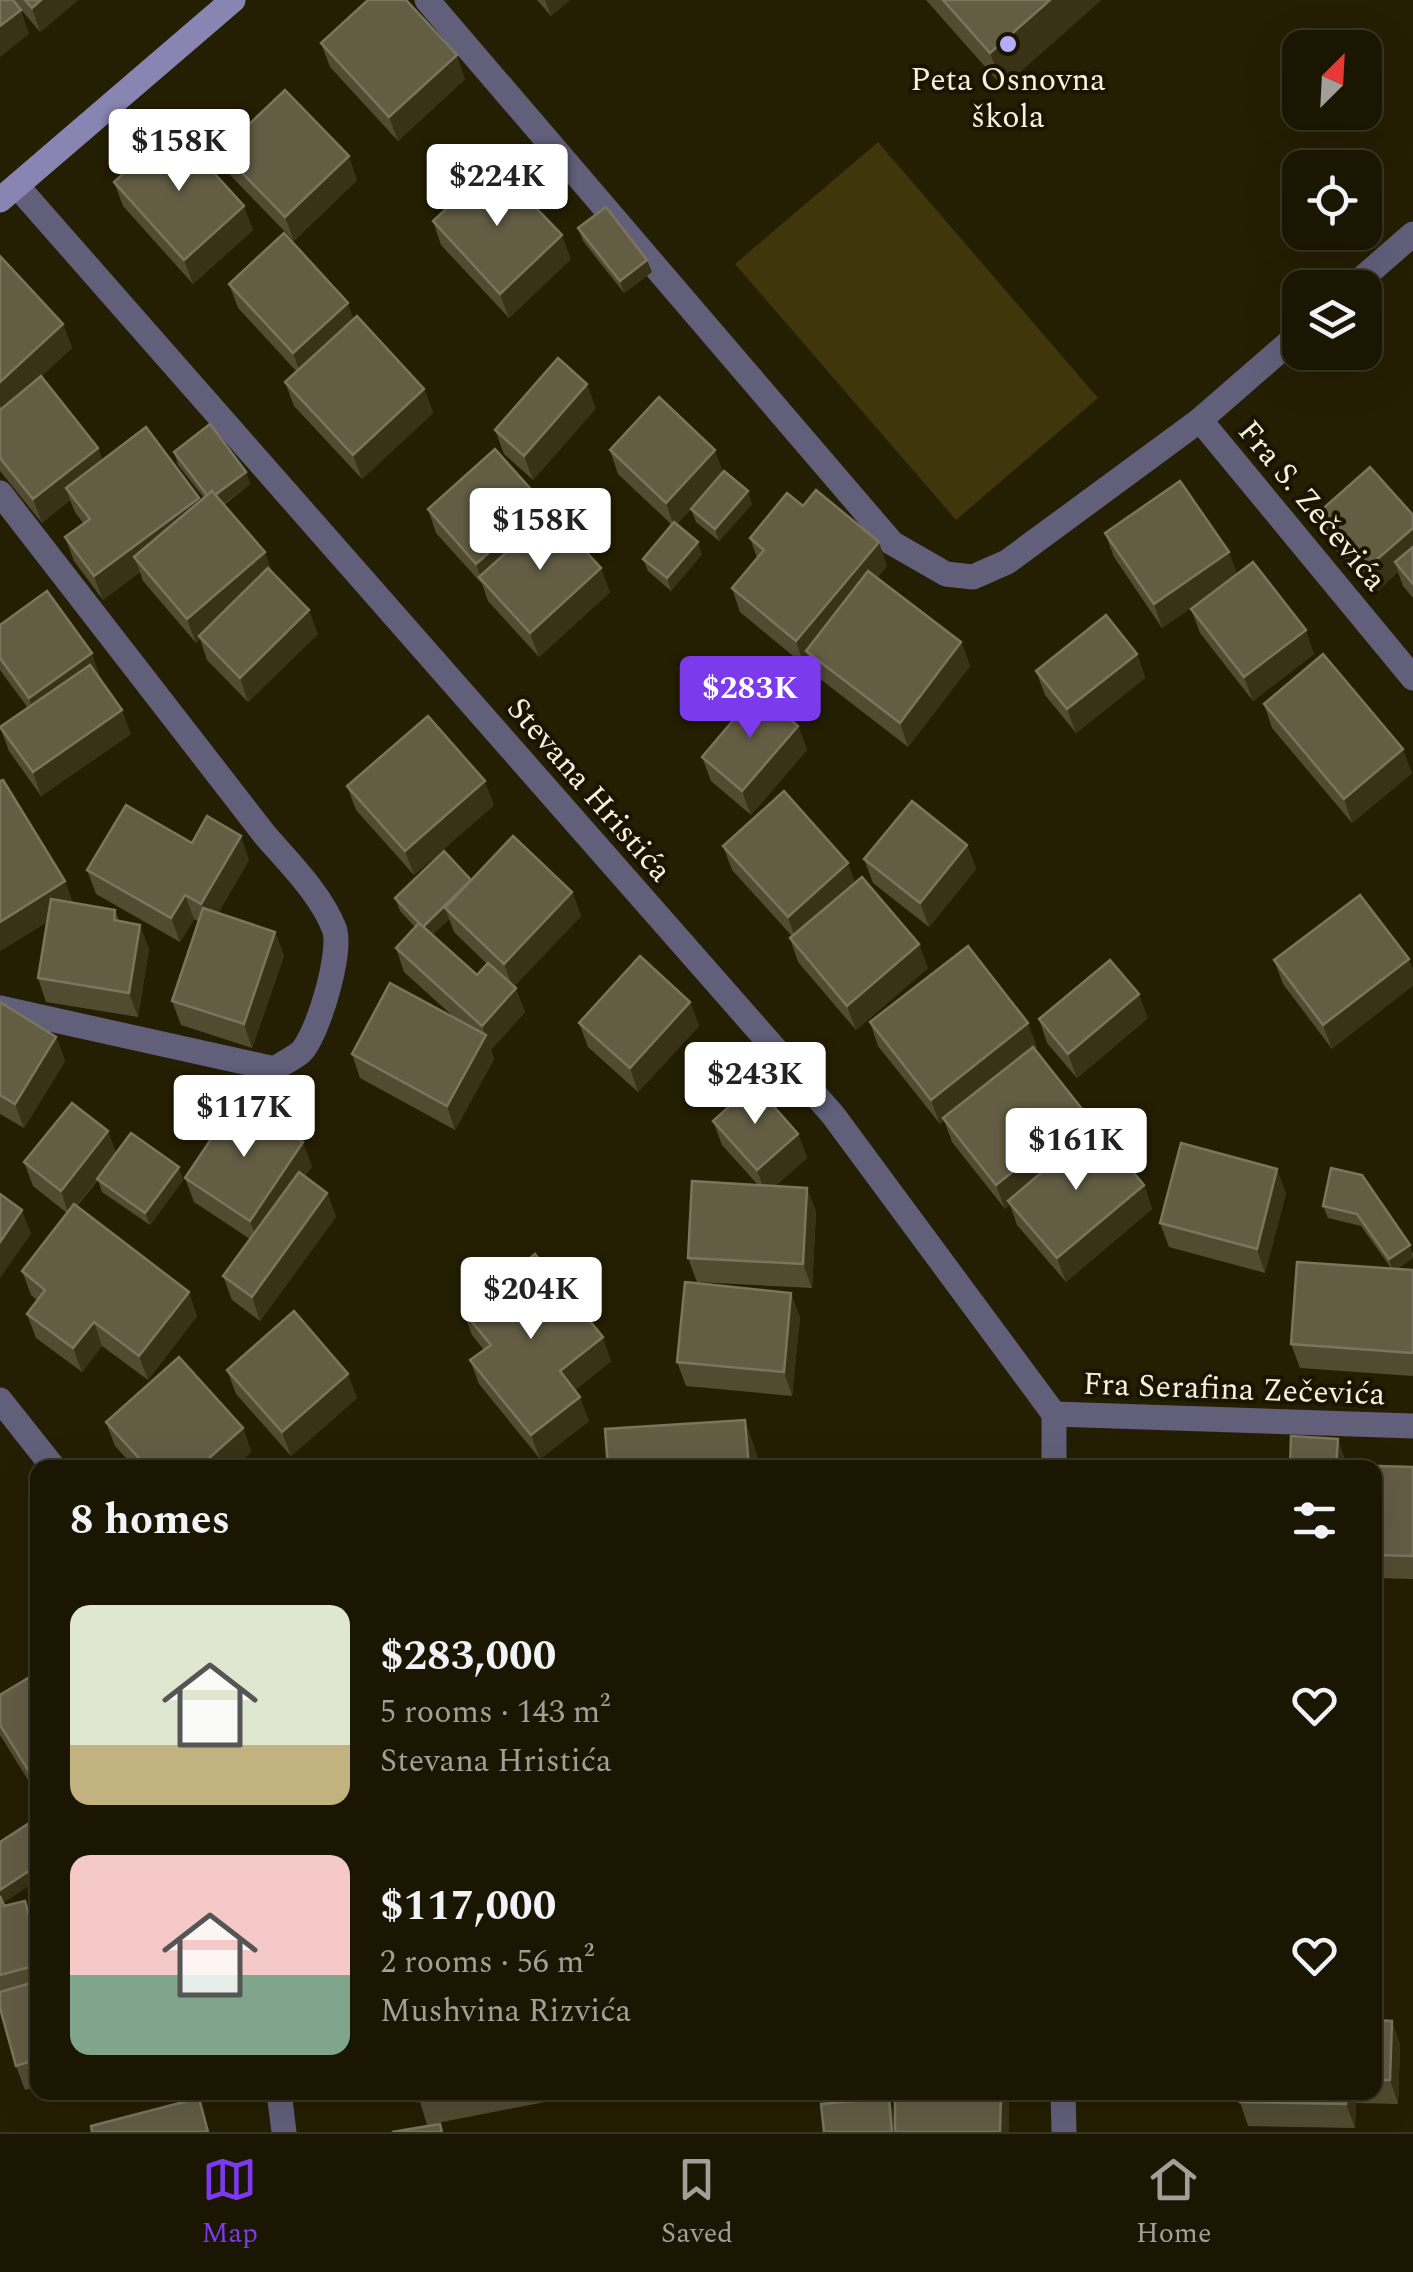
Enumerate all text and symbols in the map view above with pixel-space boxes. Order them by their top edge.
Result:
north arrow [1282,30,1382,130]
map controls [1282,30,1382,370]
marker: Peta Osnovna škola [997,33,1019,55]
place label: Peta Osnovna škola [910,56,1106,142]
pin: $158K [109,109,249,194]
text: $158K [131,117,227,166]
pin: $224K [427,144,567,229]
button: locate [1282,150,1382,250]
text: $224K [449,152,545,201]
button: layers [1282,270,1382,370]
street label: Fra S. Zečevića [1225,409,1399,603]
pin: $158K [470,488,610,573]
text: $158K [492,496,588,545]
pin: $283K [680,656,820,741]
text: $283K [702,664,798,713]
street label: Stevana Hristića [494,686,684,894]
pin: $243K [685,1042,825,1127]
text: $243K [707,1050,803,1099]
pin: $117K [174,1075,314,1160]
text: $117K [196,1083,292,1132]
pin: $161K [1006,1108,1146,1193]
text: $161K [1028,1116,1124,1165]
pin: $204K [461,1257,601,1342]
text: $204K [483,1265,579,1314]
street label: Fra Serafina Zečevića [1082,1360,1386,1419]
text: 8 homes [70,1489,230,1552]
icon: filters [1287,1493,1342,1548]
text: $283,000 [380,1625,556,1688]
icon: home [150,1645,270,1765]
icon: heart [1287,1678,1342,1733]
text: 5 rooms · 143 m² [380,1688,610,1737]
text: Stevana Hristića [380,1737,612,1786]
text: $117,000 [380,1875,556,1938]
icon: home [150,1895,270,2015]
icon: heart [1287,1928,1342,1983]
text: 2 rooms · 56 m² [380,1938,594,1987]
text: Mushvina Rizvića [380,1987,631,2036]
tab: Map [202,2152,258,2255]
tab: Saved [661,2152,733,2255]
tab: Home [1136,2152,1211,2255]

